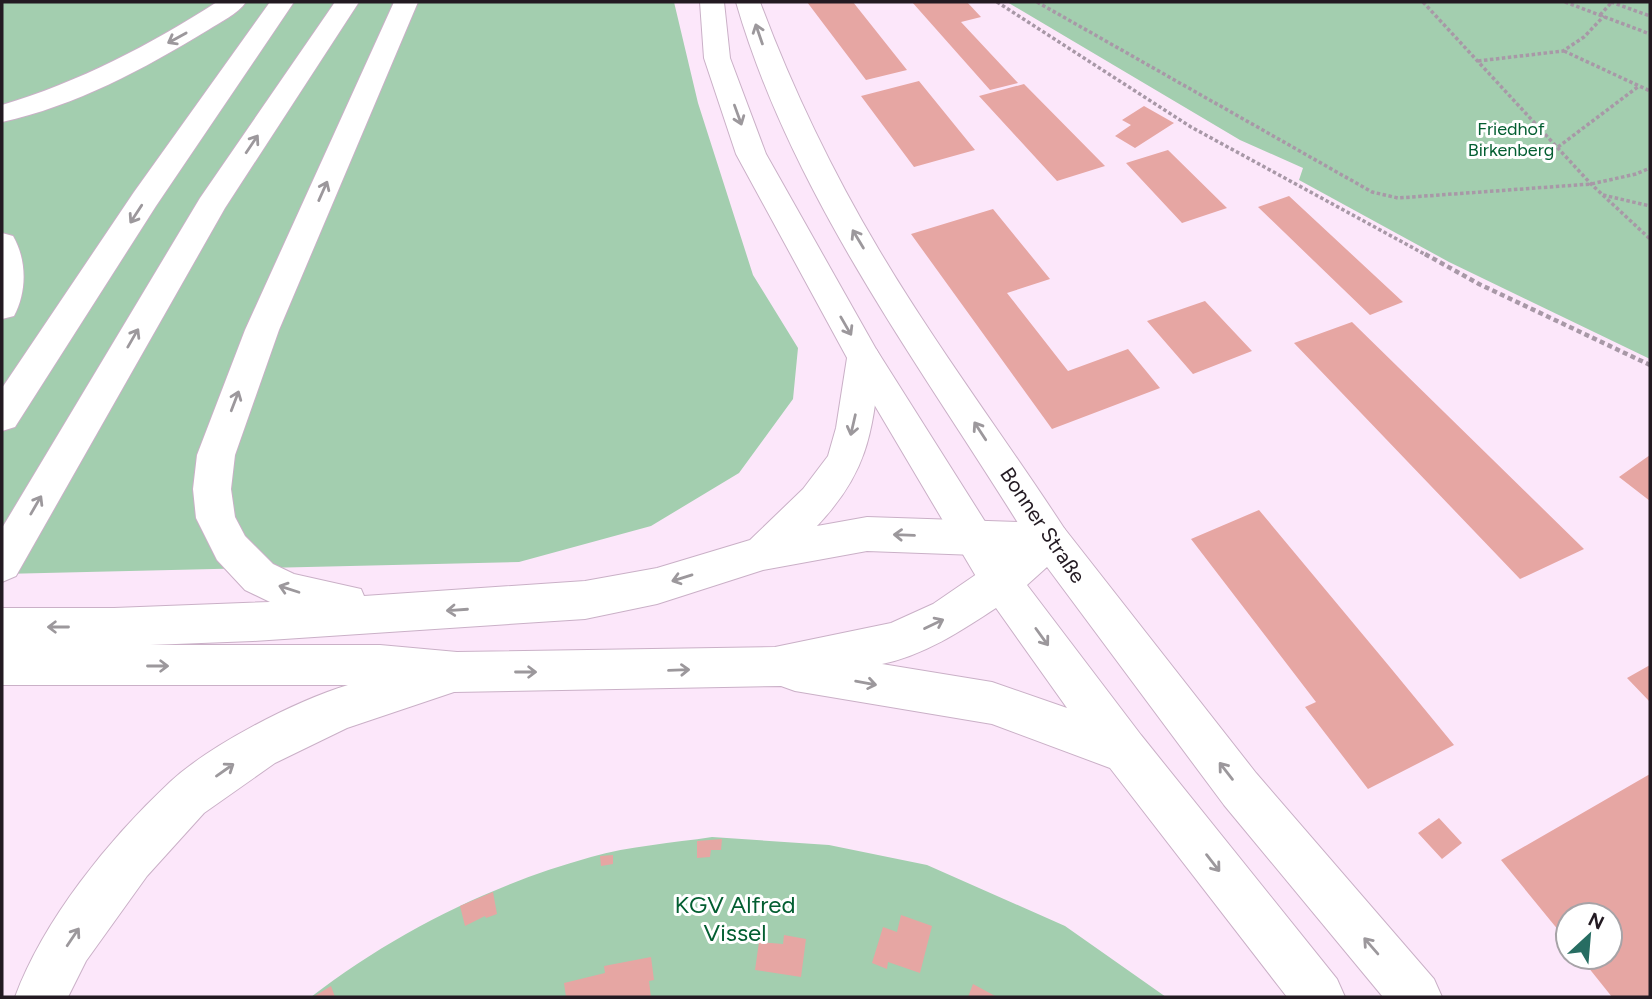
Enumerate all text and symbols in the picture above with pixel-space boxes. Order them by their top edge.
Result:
one-way arrow [752,24,764,46]
one-way arrow [167,31,187,45]
one-way arrow [733,104,745,126]
park label: Friedhof Birkenberg [1468,118,1554,161]
one-way arrow [244,135,259,154]
one-way arrow [317,181,330,202]
one-way arrow [128,203,142,223]
one-way arrow [850,229,864,249]
one-way arrow [839,315,853,335]
one-way arrow [126,328,140,348]
one-way arrow [229,390,242,412]
one-way arrow [846,413,859,436]
one-way arrow [973,421,987,441]
street label: Bonner Straße [995,462,1091,588]
one-way arrow [29,495,43,515]
one-way arrow [892,529,915,542]
one-way arrow [671,573,693,586]
one-way arrow [278,582,300,594]
one-way arrow [446,603,469,616]
one-way arrow [923,616,944,630]
one-way arrow [47,620,70,634]
one-way arrow [1034,627,1049,646]
one-way arrow [147,659,170,673]
one-way arrow [668,663,691,677]
one-way arrow [514,665,537,679]
one-way arrow [854,677,877,690]
one-way arrow [1218,762,1233,780]
one-way arrow [215,763,234,777]
one-way arrow [1205,853,1221,871]
park label: KGV Alfred Vissel [674,890,796,947]
north arrow [1554,901,1624,971]
text: N [1585,908,1608,935]
one-way arrow [66,928,80,947]
one-way arrow [1363,937,1379,955]

